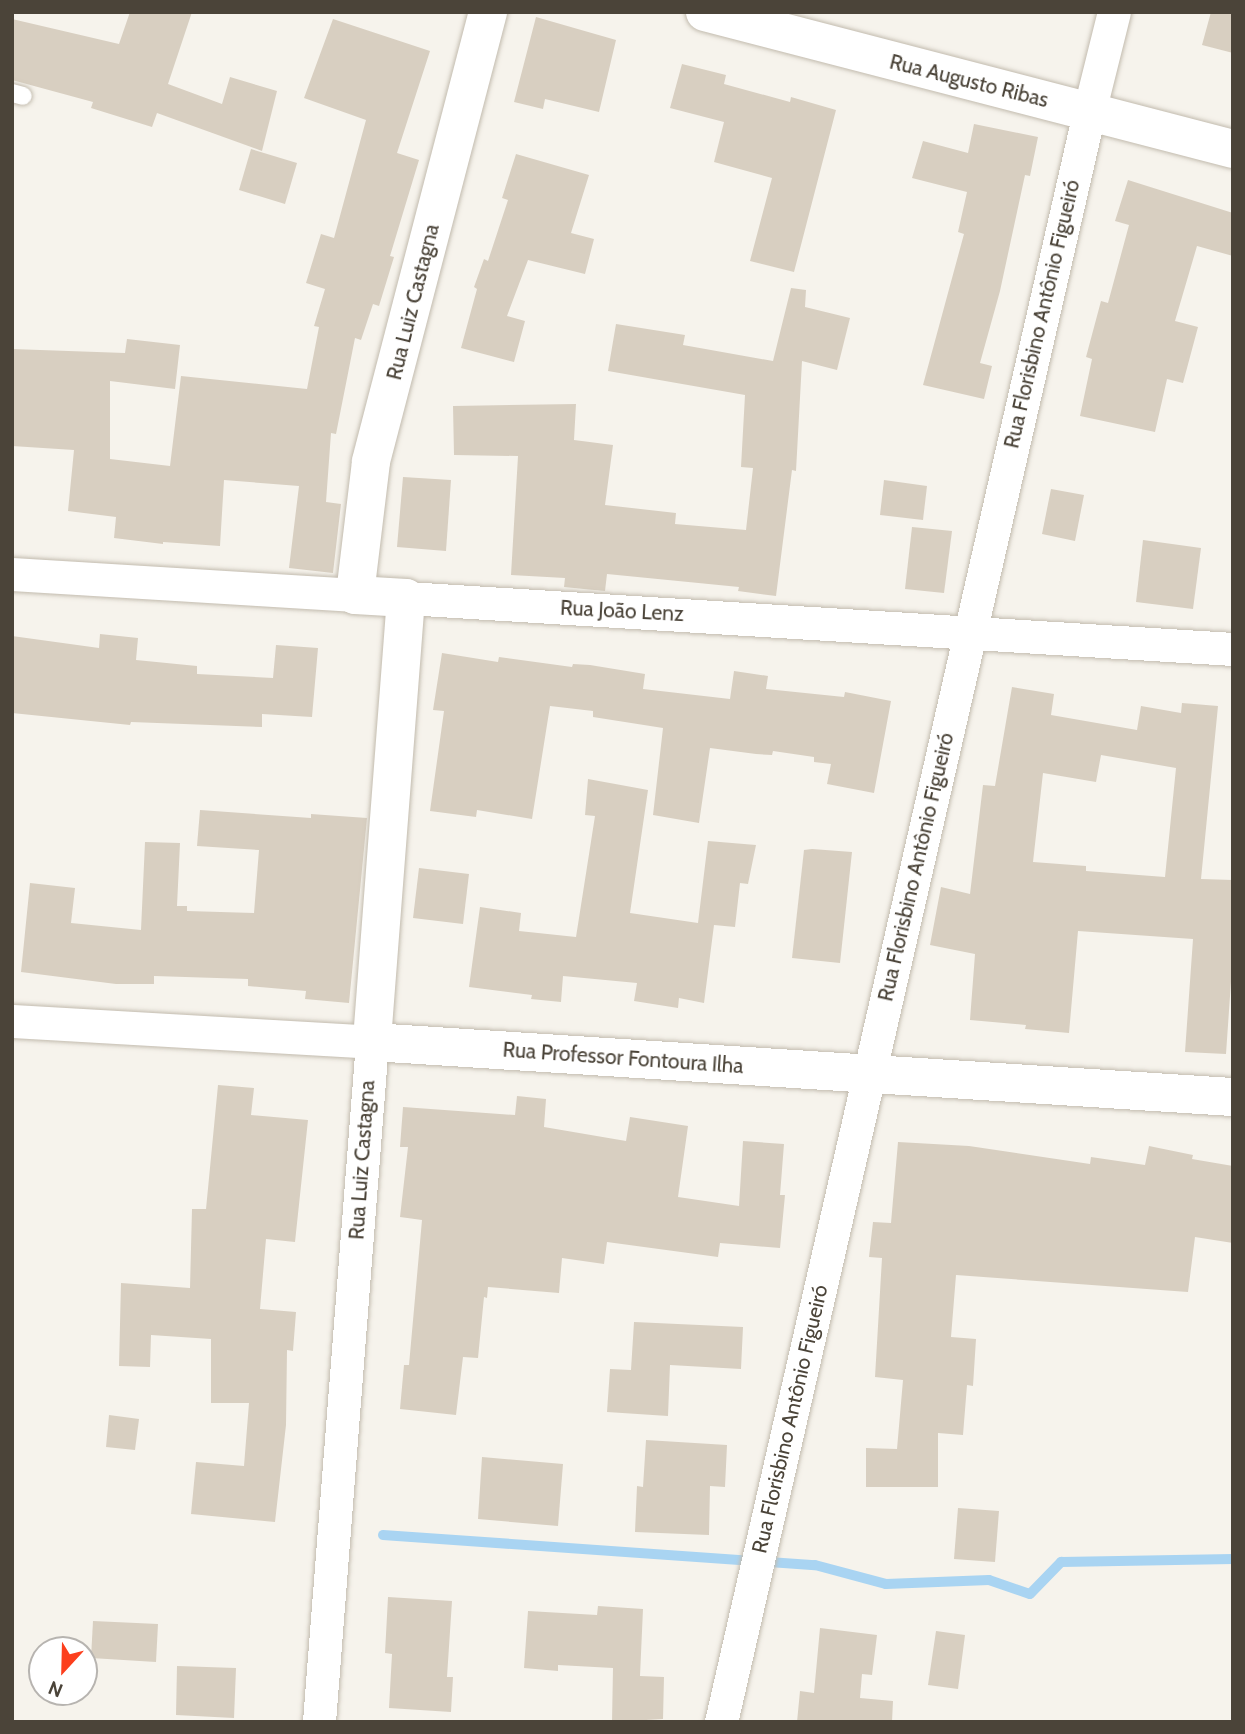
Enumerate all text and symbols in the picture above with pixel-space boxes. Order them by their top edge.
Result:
street label: Rua Augusto Ribas [887,49,1051,113]
street label: Rua Florisbino Antônio Figueiró [999,177,1085,451]
street label: Rua Luiz Castagna [381,221,445,383]
street label: Rua João Lenz [559,595,685,627]
street label: Rua Florisbino Antônio Figueiró [873,730,959,1004]
street label: Rua Professor Fontoura Ilha [502,1037,744,1079]
street label: Rua Luiz Castagna [344,1079,380,1241]
street label: Rua Florisbino Antônio Figueiró [747,1282,833,1556]
north arrow [28,1636,98,1706]
text: N [45,1676,66,1702]

